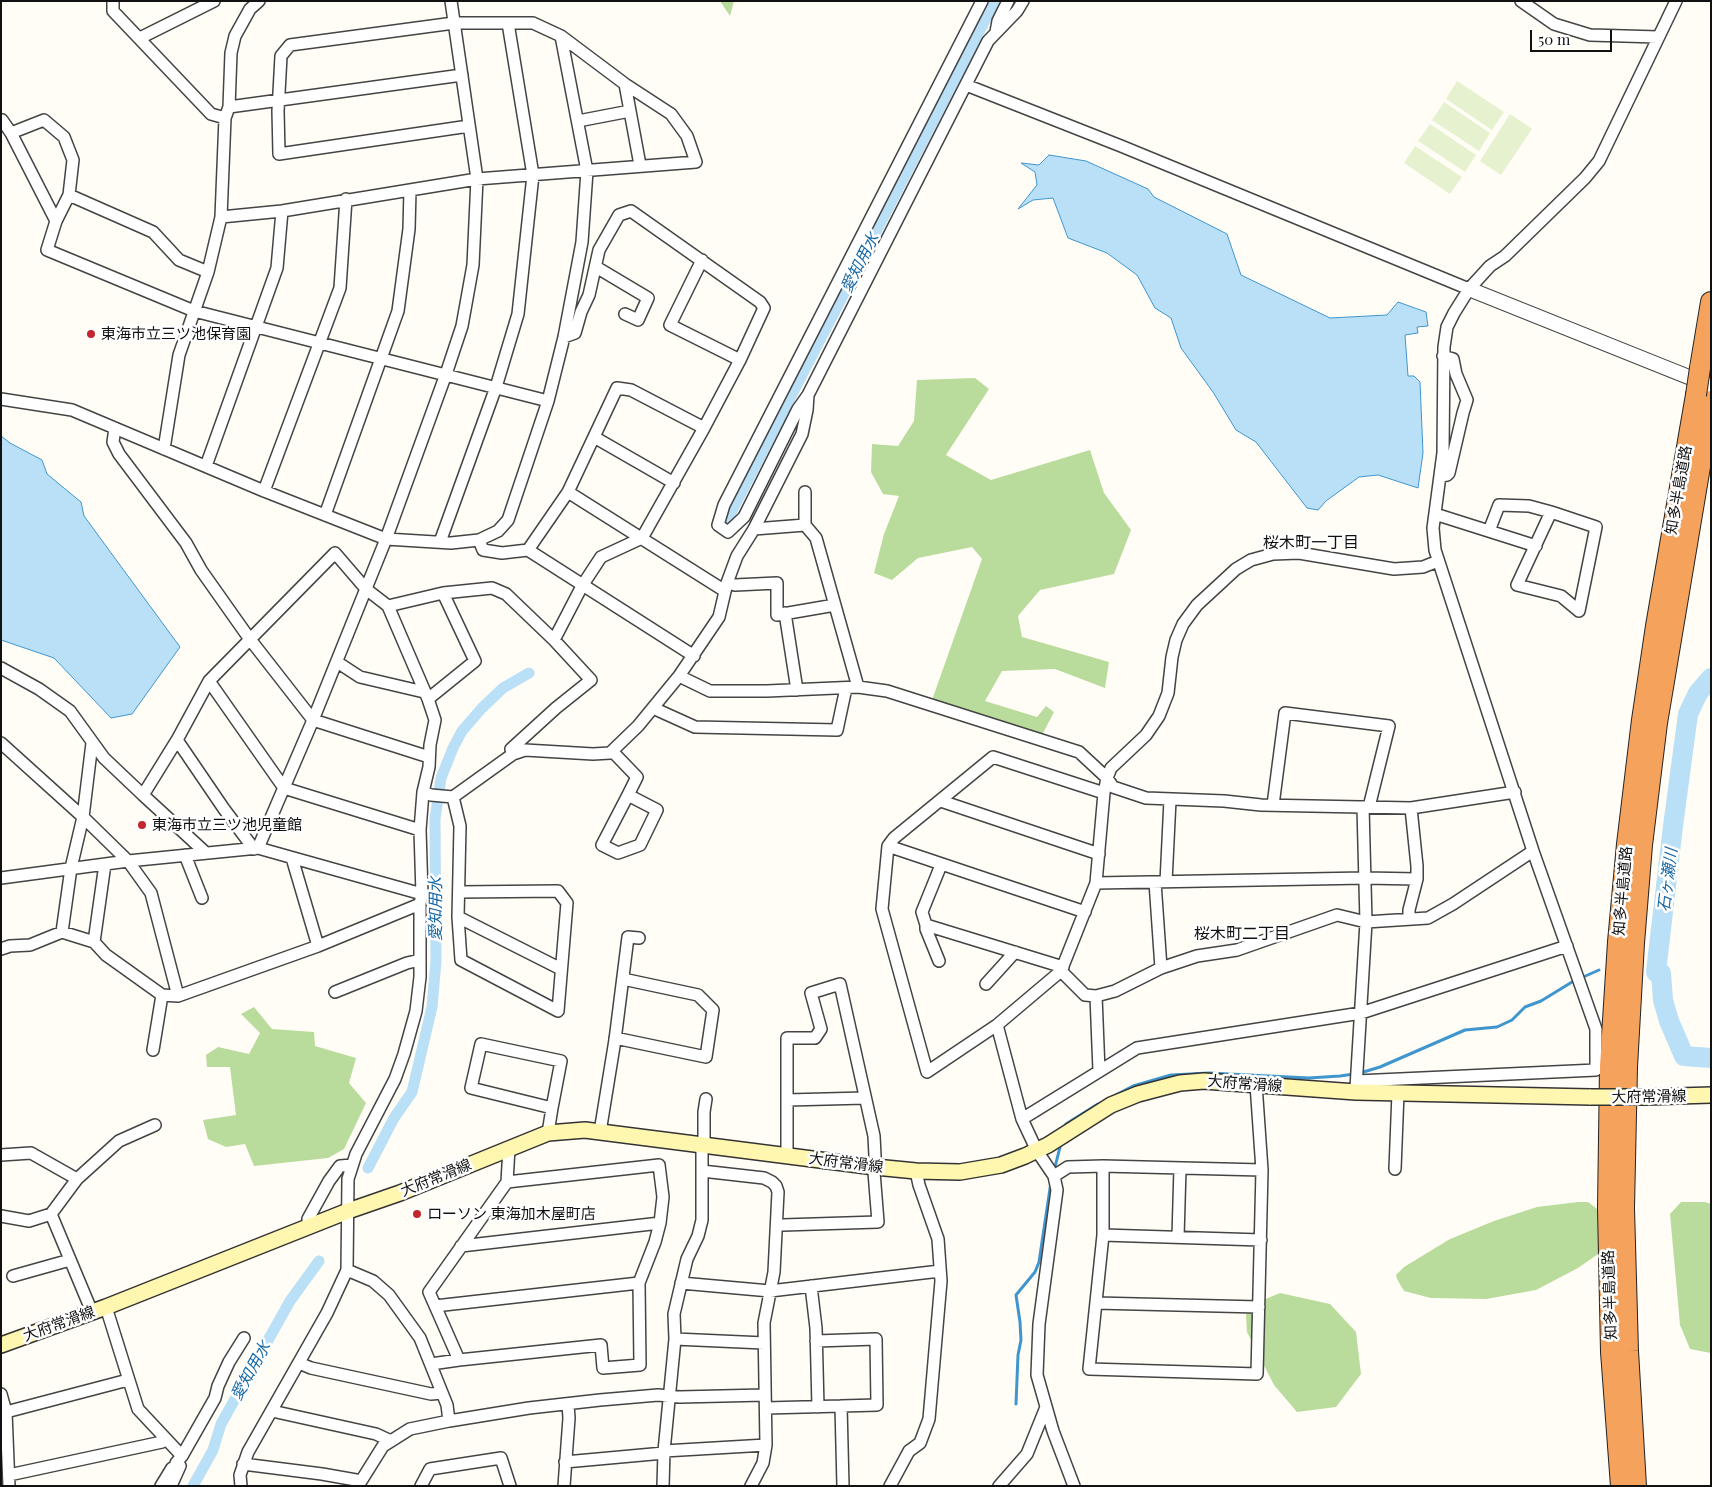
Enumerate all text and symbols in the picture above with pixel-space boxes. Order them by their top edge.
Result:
scale bar [1532,20,1614,52]
text: 50 m [1538,29,1570,49]
water label: 愛知用水 [837,230,883,296]
place label: 東海市立三ツ池保育園 [101,325,251,343]
marker: 東海市立三ツ池保育園 [85,328,97,340]
street label: 知多半島道路 [1662,444,1696,536]
district label: 桜木町一丁目 [1263,533,1359,553]
place label: 東海市立三ツ池児童館 [152,816,302,834]
marker: 東海市立三ツ池児童館 [136,819,148,831]
street label: 知多半島道路 [1610,845,1636,937]
water label: 石ヶ瀬川 [1655,847,1681,913]
water label: 愛知用水 [426,877,446,941]
district label: 桜木町二丁目 [1194,924,1290,944]
street label: 大府常滑線 [1207,1072,1283,1096]
street label: 大府常滑線 [1611,1087,1687,1107]
street label: 大府常滑線 [808,1149,884,1177]
street label: 大府常滑線 [398,1156,474,1200]
place label: ローソン 東海加木屋町店 [427,1205,596,1223]
marker: ローソン 東海加木屋町店 [411,1208,423,1220]
street label: 知多半島道路 [1599,1250,1621,1340]
street label: 大府常滑線 [21,1303,97,1345]
water label: 愛知用水 [227,1338,275,1404]

